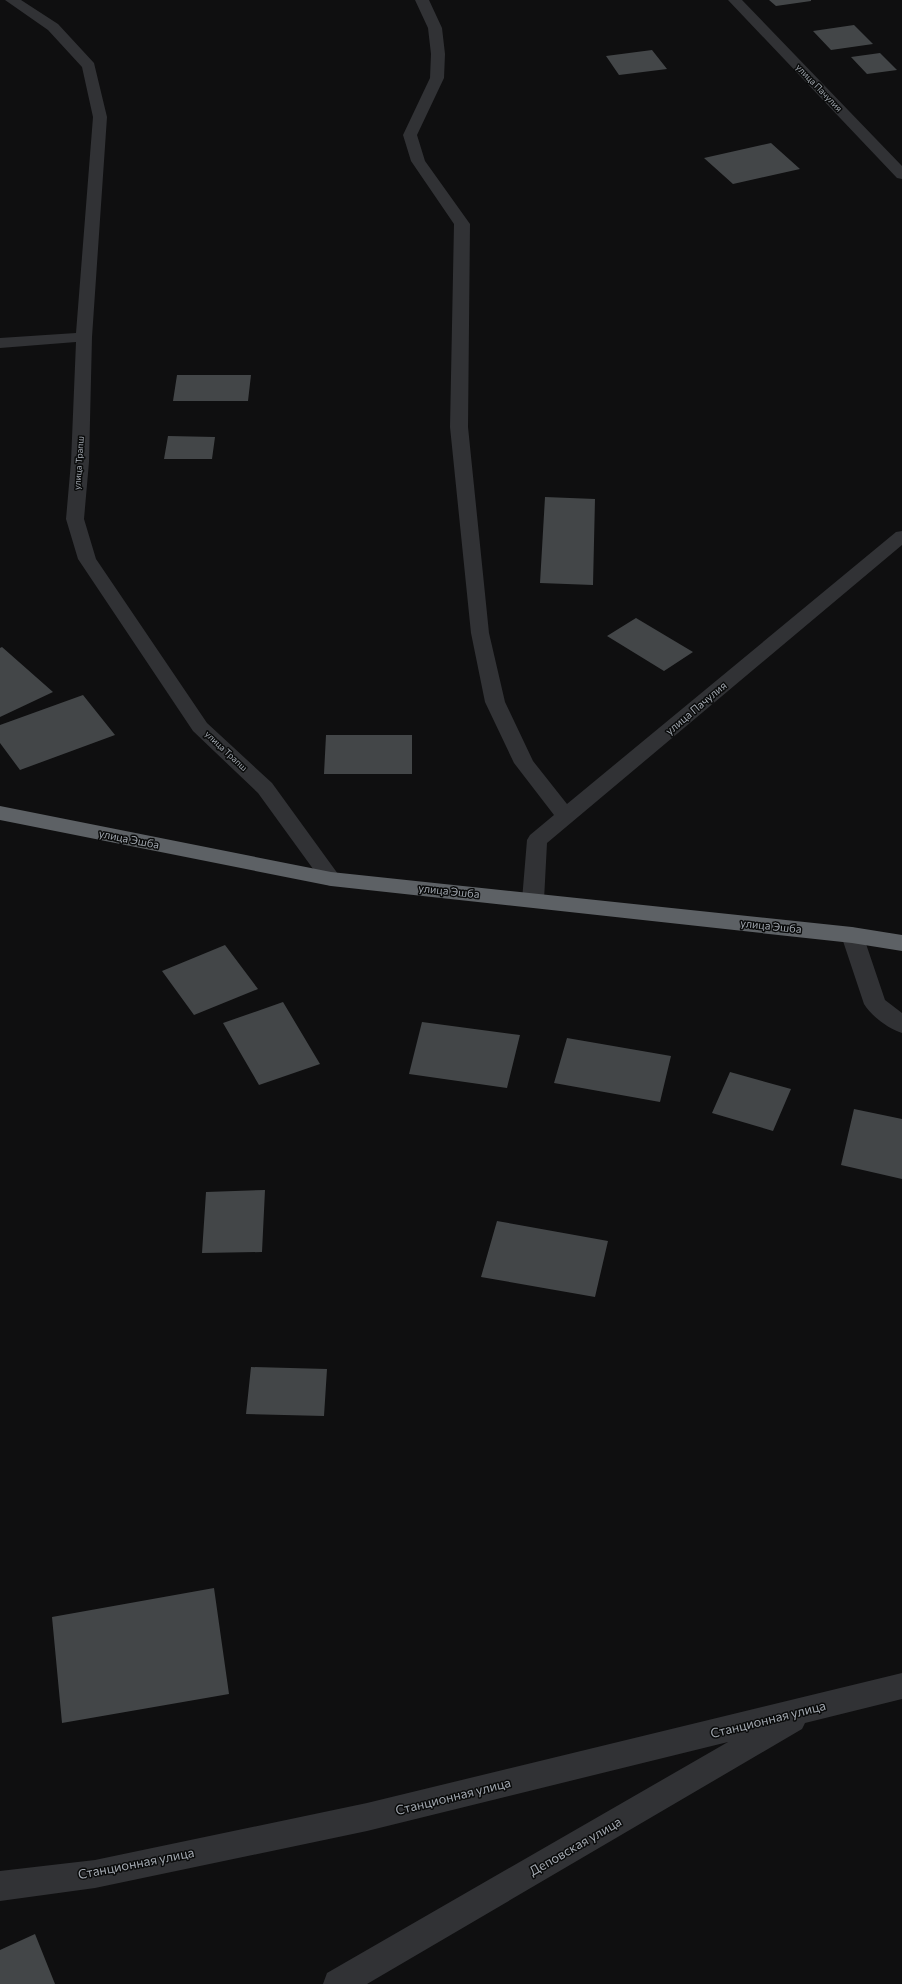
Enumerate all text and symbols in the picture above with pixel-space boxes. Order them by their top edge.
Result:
street label: улица Пачулия [794,62,845,114]
street label: улица Трапш [71,436,86,490]
street label: улица Пачулия [662,678,729,737]
street label: улица Трапш [203,728,250,773]
street label: улица Эшба [98,826,160,851]
street label: улица Эшба [418,881,480,900]
street label: улица Эшба [740,916,802,935]
street label: Станционная улица [709,1697,827,1741]
street label: Станционная улица [394,1774,512,1818]
street label: Деповская улица [526,1813,624,1879]
street label: Станционная улица [76,1844,196,1882]

